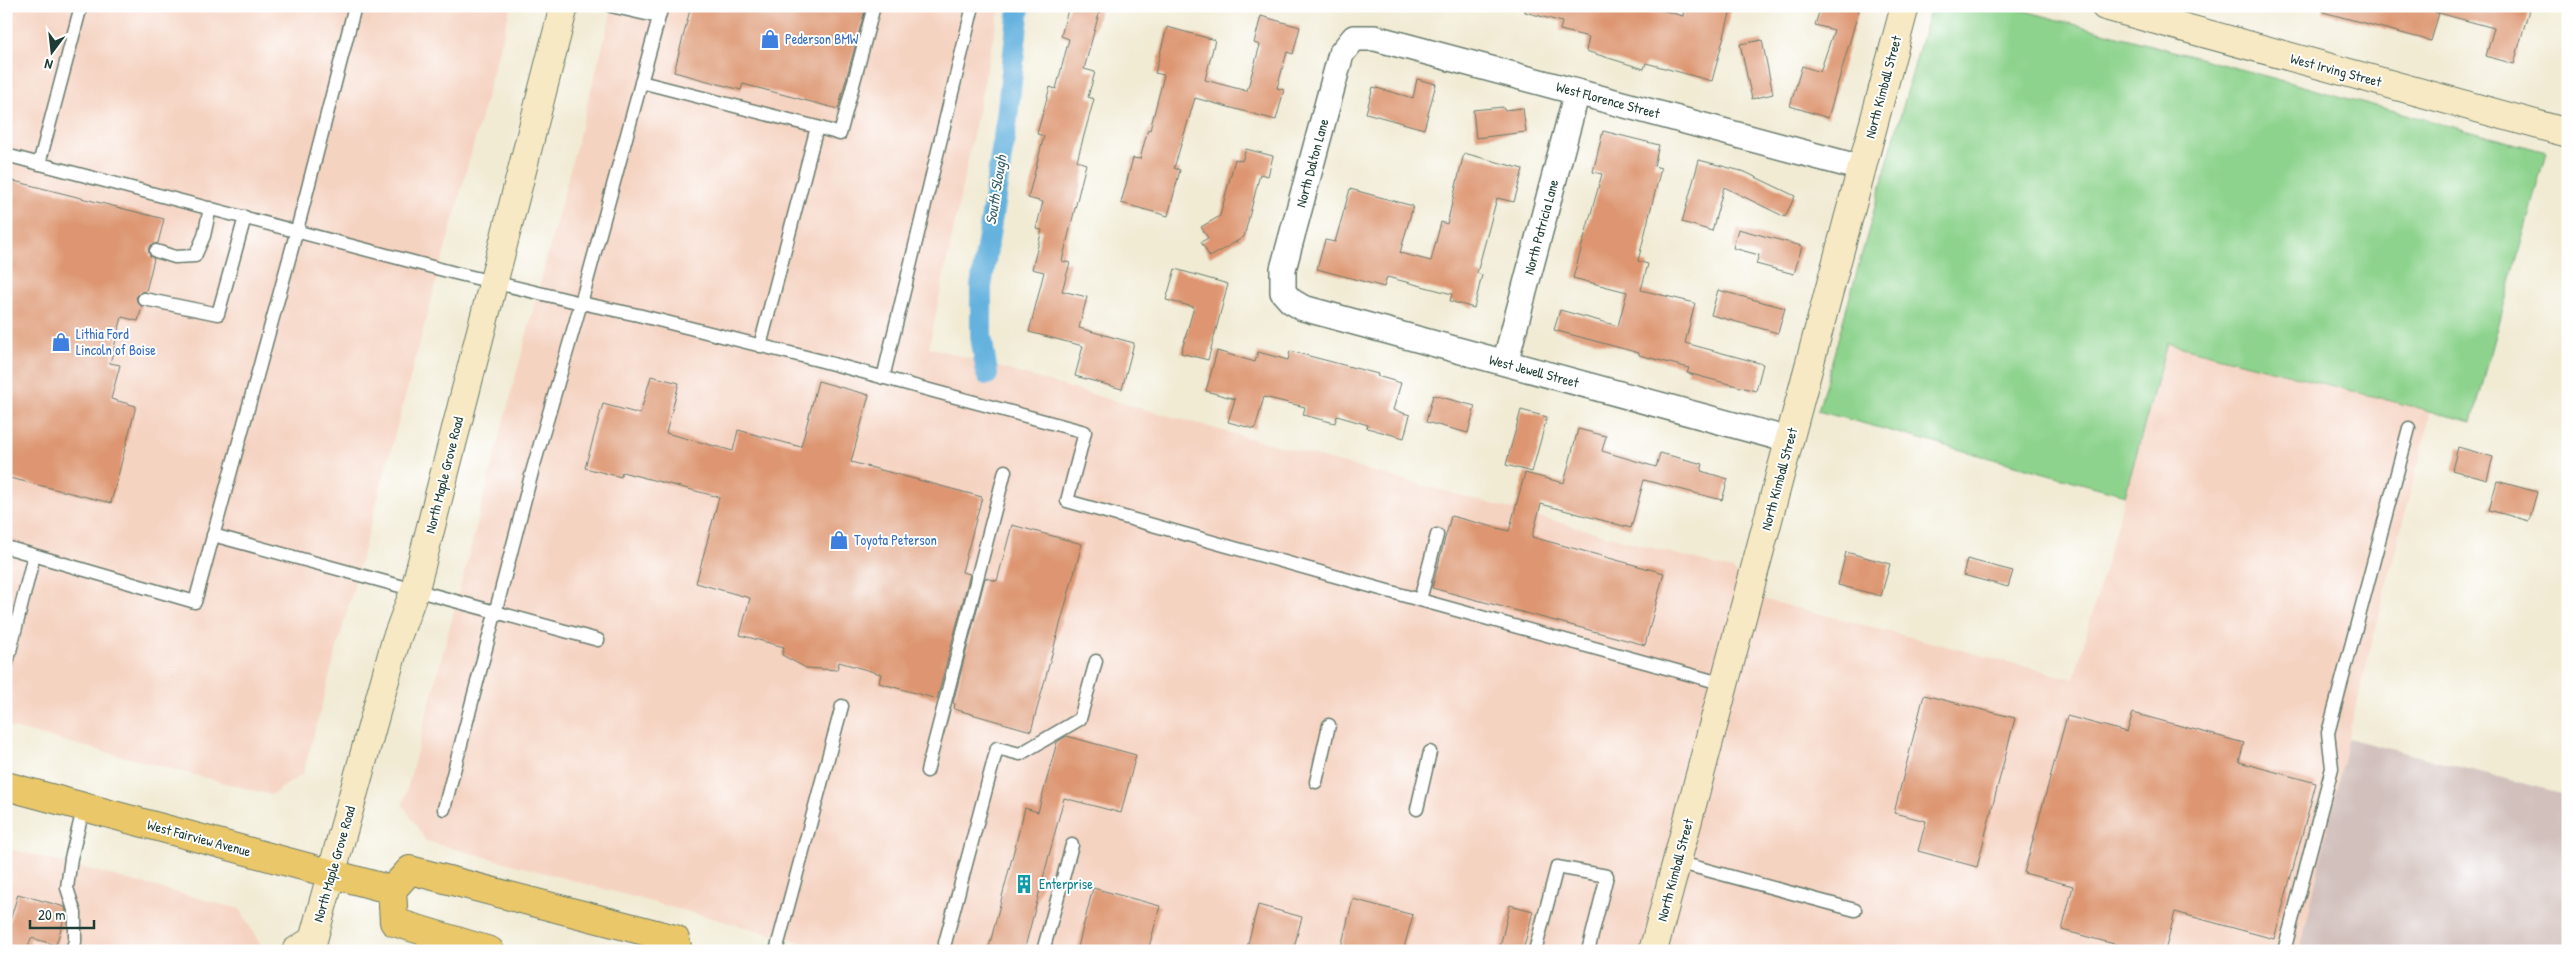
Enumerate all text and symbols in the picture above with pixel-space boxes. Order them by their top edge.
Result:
north arrow [28,28,78,78]
shop icon: Pederson BMW [759,28,781,50]
place label: Pederson BMW [785,29,859,48]
street label: North Kimball Street [1860,33,1905,140]
street label: West Irving Street [2288,48,2384,92]
text: N [42,55,55,75]
street label: West Florence Street [1554,77,1662,123]
street label: North Dalton Lane [1291,116,1333,209]
water label: South Slough [980,152,1012,226]
street label: North Patricia Lane [1519,177,1562,277]
place label: Lithia Ford Lincoln of Boise [76,324,156,359]
shop icon: Lithia Ford Lincoln of Boise [50,331,72,353]
street label: West Jewell Street [1487,349,1581,392]
street label: North Maple Grove Road [420,414,468,536]
street label: North Kimball Street [1756,425,1801,532]
shop icon: Toyota Peterson [828,529,850,551]
place label: Toyota Peterson [854,530,937,550]
street label: North Maple Grove Road [308,803,360,924]
street label: West Fairview Avenue [145,815,253,861]
street label: North Kimball Street [1652,816,1697,923]
building icon: Enterprise [1013,873,1035,895]
place label: Enterprise [1039,874,1093,894]
scale bar [30,897,94,929]
text: 20 m [38,904,65,925]

